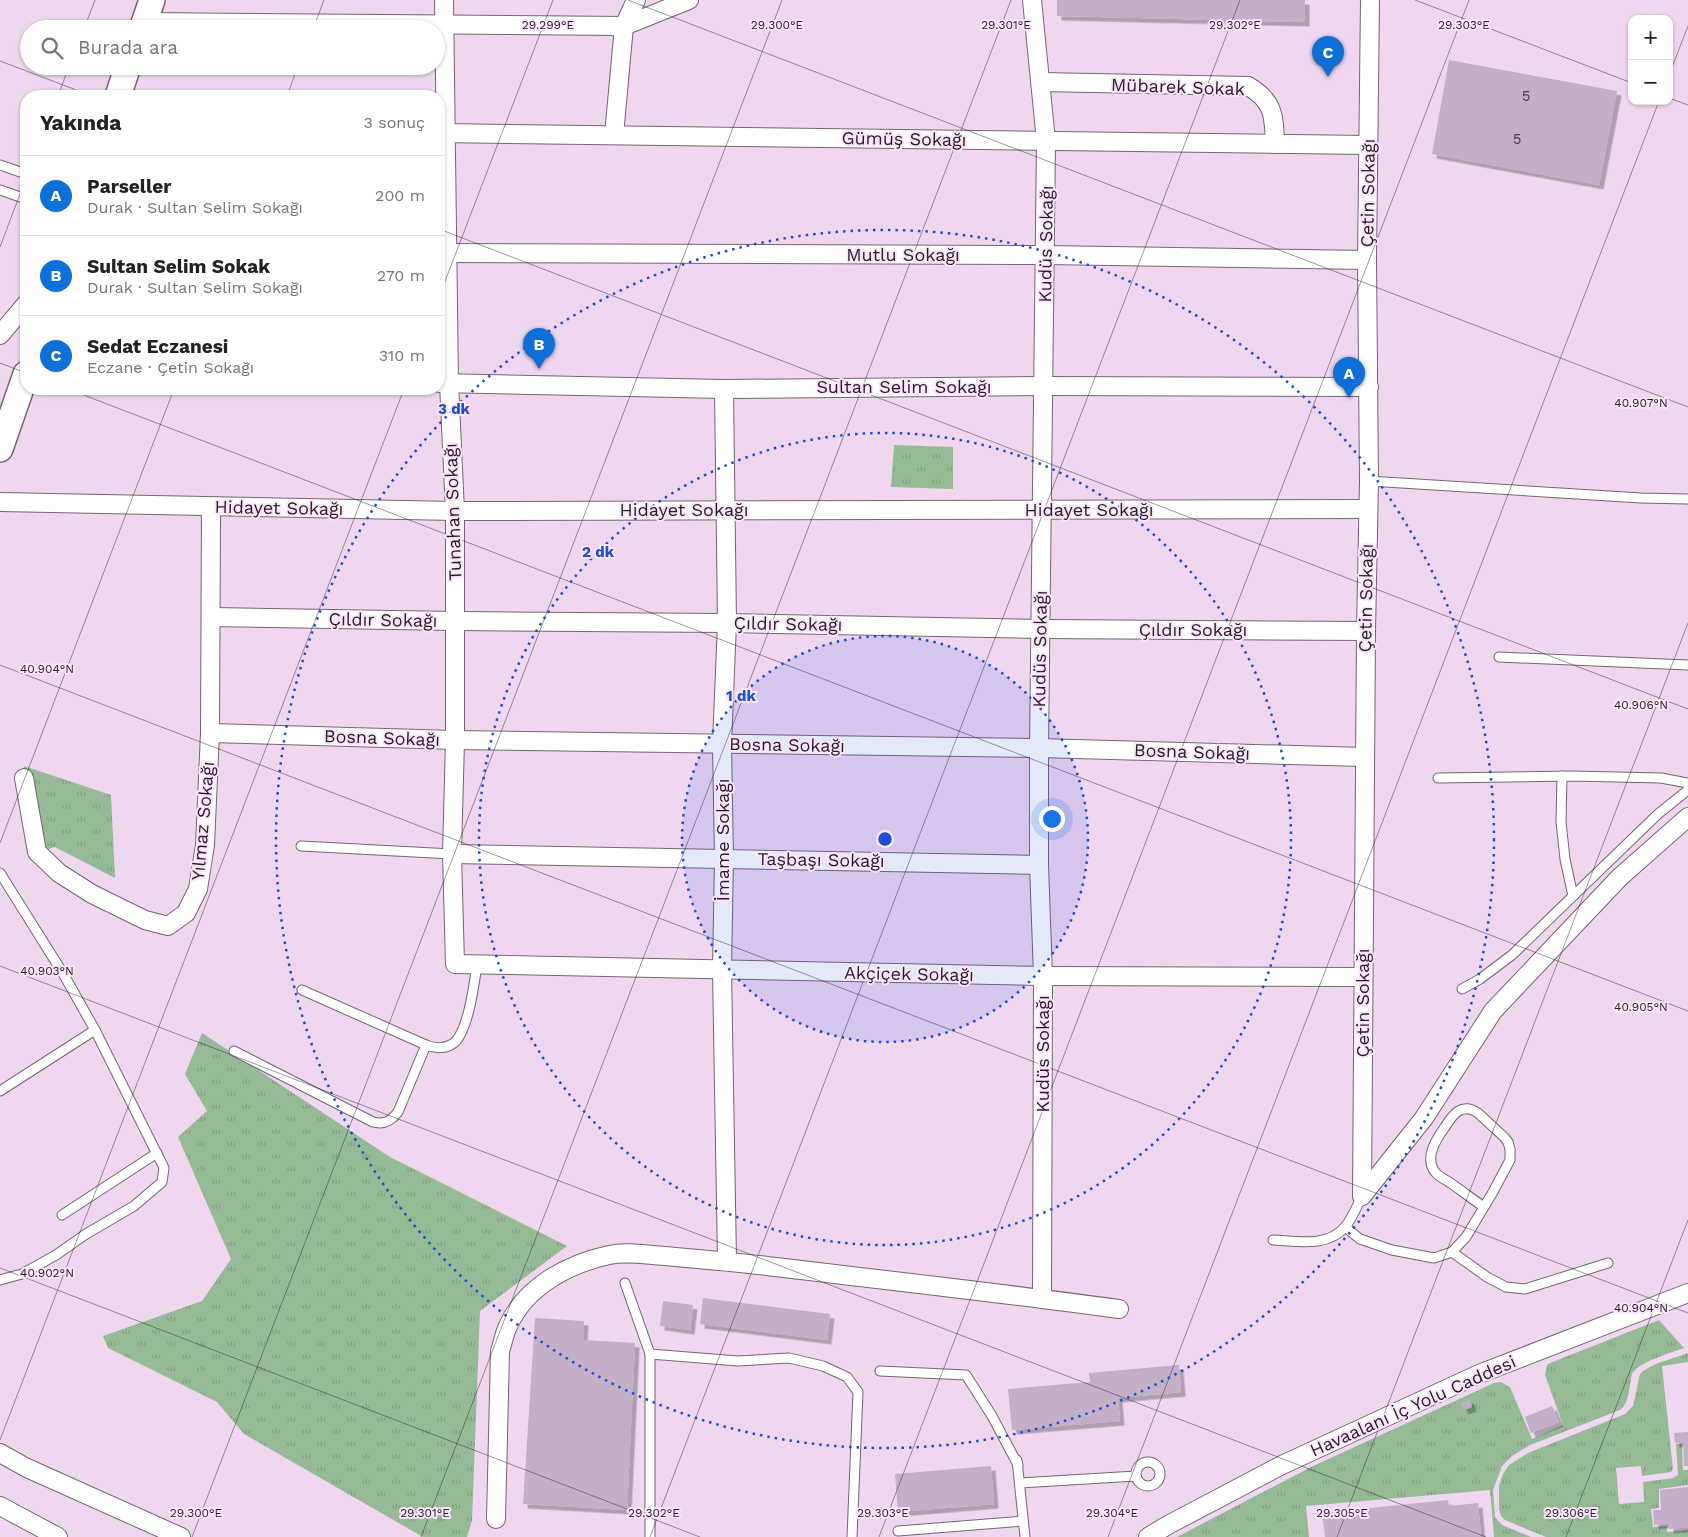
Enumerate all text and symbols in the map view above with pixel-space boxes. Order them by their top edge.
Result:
map controls [1628,15,1673,105]
button: + [1628,15,1673,60]
text: 29.299°E [522,18,575,32]
text: 29.300°E [751,18,804,32]
text: 29.301°E [981,18,1031,32]
text: 29.302°E [1209,18,1261,32]
text: 29.303°E [1438,18,1490,32]
search box [20,20,445,75]
icon: search [38,34,66,62]
text: Burada ara [78,36,178,59]
pin: C [1312,36,1344,77]
button: − [1628,60,1673,105]
street label: Mübarek Sokak [1111,74,1245,99]
house number: 5 [1522,87,1530,105]
text: Yakında [40,110,121,135]
text: 3 sonuç [363,113,425,132]
street label: Gümüş Sokağı [841,127,967,150]
house number: 5 [1513,130,1521,148]
street label: Çetin Sokağı [1356,138,1379,248]
text: Parseller [87,175,171,198]
street label: Kudüs Sokağı [1034,185,1057,303]
text: A [51,186,61,205]
text: 200 m [375,186,425,205]
text: Durak · Sultan Selim Sokağı [87,198,303,217]
street label: Mutlu Sokağı [846,244,960,265]
text: Sultan Selim Sokak [87,255,270,278]
text: B [51,266,61,285]
text: 270 m [377,266,425,285]
text: Durak · Sultan Selim Sokağı [87,278,303,297]
pin: B [523,328,555,369]
text: Sedat Eczanesi [87,335,228,358]
text: C [51,346,61,365]
text: 310 m [379,346,425,365]
pin: A [1333,357,1365,398]
text: Eczane · Çetin Sokağı [87,358,254,377]
street label: Sultan Selim Sokağı [816,376,992,397]
text: 40.907°N [1614,396,1668,410]
text: 3 dk [438,400,471,418]
street label: Tunahan Sokağı [440,443,465,581]
street label: Hidayet Sokağı [214,496,344,519]
street label: Hidayet Sokağı [620,499,748,520]
street label: Hidayet Sokağı [1025,499,1153,520]
text: 2 dk [582,543,615,561]
street label: Çetin Sokağı [1354,543,1377,653]
street label: Kudüs Sokağı [1028,590,1051,708]
street label: Çıldır Sokağı [328,608,438,631]
street label: Çıldır Sokağı [733,612,843,635]
street label: Çıldır Sokağı [1139,619,1247,640]
text: 40.904°N [20,662,74,676]
text: 1 dk [726,687,756,705]
text: 40.906°N [1614,698,1668,712]
street label: Bosna Sokağı [324,725,440,750]
street label: Bosna Sokağı [729,733,845,756]
street label: Bosna Sokağı [1134,739,1250,764]
street label: Yılmaz Sokağı [187,760,218,881]
street label: İmame Sokağı [712,778,733,902]
your location [1039,806,1065,832]
centre of rings [876,830,894,848]
street label: Taşbaşı Sokağı [757,848,885,871]
street label: Çetin Sokağı [1352,949,1373,1058]
street label: Akçiçek Sokağı [844,962,974,985]
text: 40.903°N [20,964,74,978]
street label: Kudüs Sokağı [1032,995,1053,1113]
text: 40.905°N [1614,1000,1668,1014]
text: 40.902°N [20,1266,74,1280]
text: 40.904°N [1614,1301,1668,1315]
street label: Havaalanı İç Yolu Caddesi [1307,1351,1519,1461]
text: 29.300°E [170,1506,223,1520]
text: 29.301°E [400,1506,450,1520]
text: 29.302°E [628,1506,680,1520]
text: 29.303°E [857,1506,909,1520]
text: 29.304°E [1086,1506,1139,1520]
text: 29.305°E [1316,1506,1368,1520]
text: 29.306°E [1545,1506,1598,1520]

